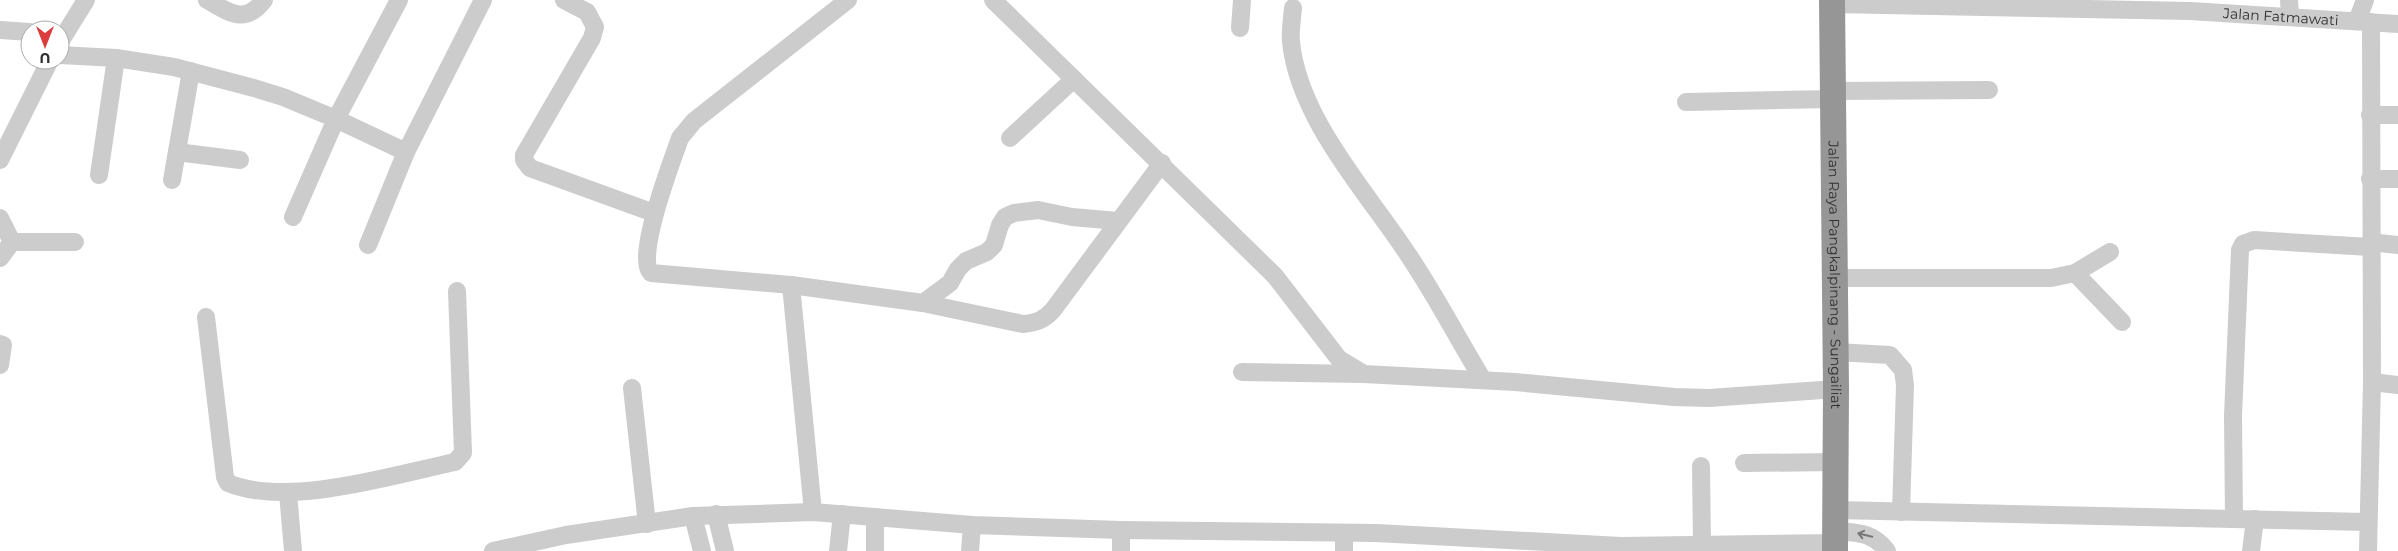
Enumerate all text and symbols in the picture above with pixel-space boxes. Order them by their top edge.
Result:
street label: Jalan Fatmawati [2221,4,2339,29]
north arrow [20,20,70,70]
text: U [39,49,51,67]
street label: Jalan Raya Pangkalpinang - Sungailiat [1824,140,1845,410]
one-way arrow [1857,530,1873,539]

